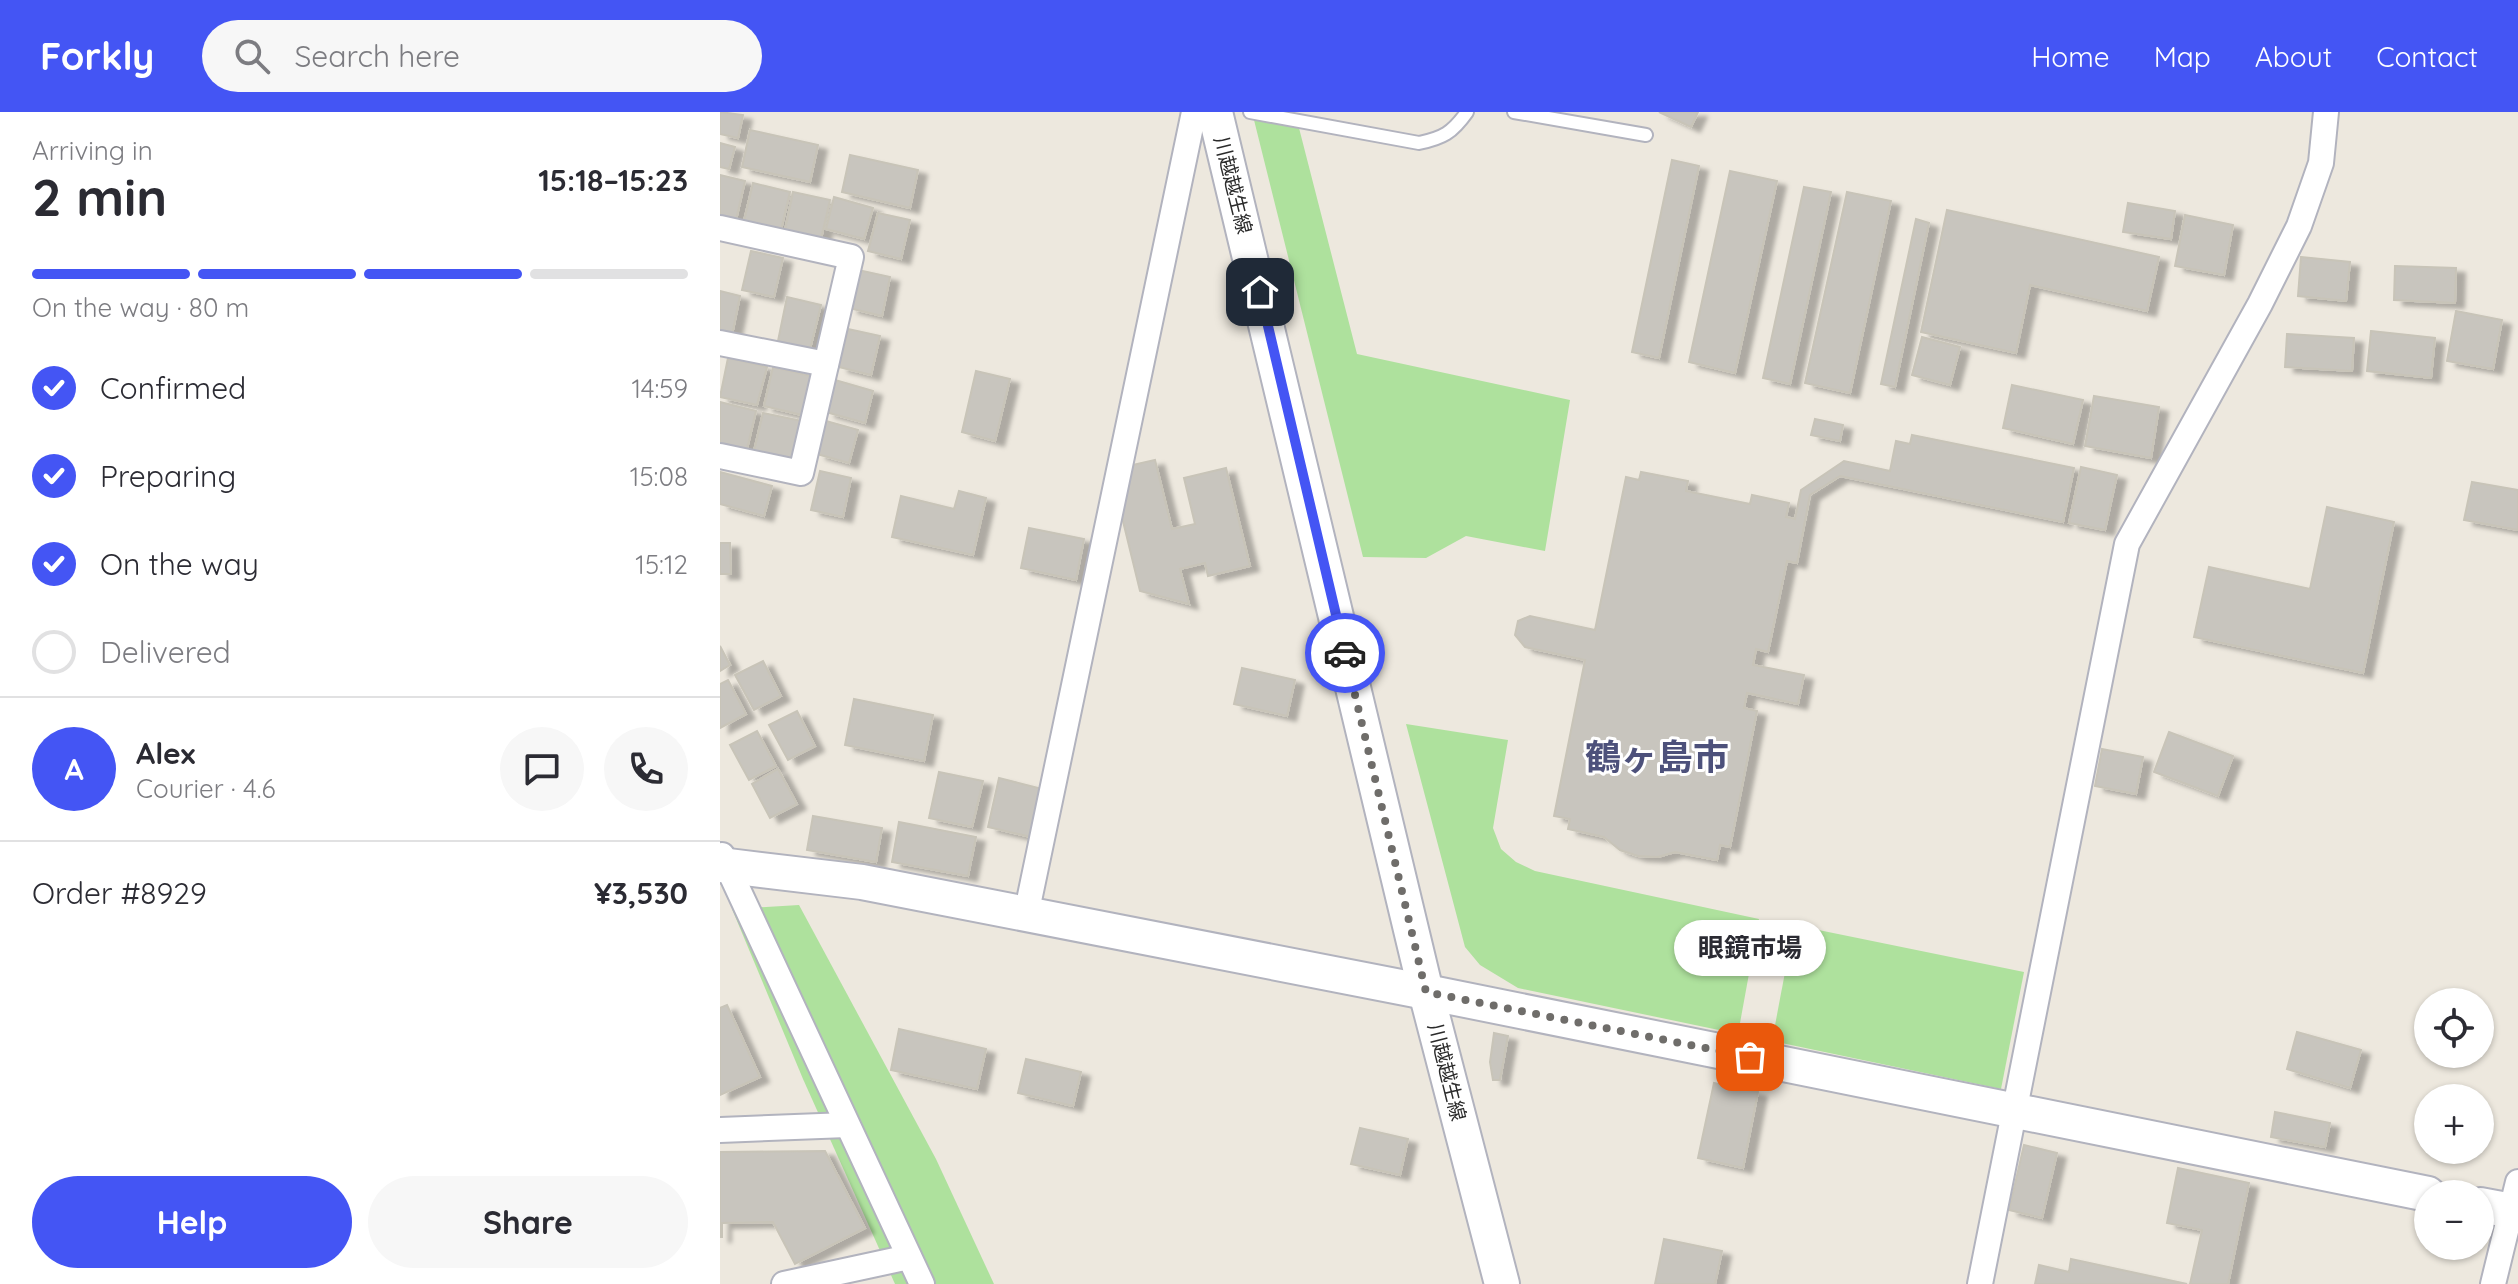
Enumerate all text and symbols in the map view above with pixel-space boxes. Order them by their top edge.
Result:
search box [202,20,762,92]
text: Forkly [40,32,154,80]
icon: search [230,34,274,78]
text: Search here [294,37,460,75]
text: Home [2031,39,2110,74]
text: Map [2154,39,2211,74]
text: About [2255,39,2332,74]
text: Contact [2376,39,2478,74]
street label: 川越越生線 [1209,133,1258,236]
text: Arriving in [32,134,153,167]
text: 15:18–15:23 [538,161,688,199]
text: 2 min [32,164,167,229]
pin [1226,258,1294,326]
icon: home [1238,270,1282,314]
text: On the way · 80 m [32,291,249,324]
icon: check [32,366,76,410]
text: Confirmed [100,369,246,407]
text: 14:59 [632,372,688,405]
icon: check [32,454,76,498]
text: Preparing [100,457,236,495]
text: 15:08 [630,460,688,493]
icon: check [32,542,76,586]
text: On the way [100,545,259,583]
text: 15:12 [635,548,688,581]
courier [1305,613,1385,693]
icon: car [1323,631,1367,675]
text: Delivered [100,633,231,671]
button: chat [500,727,584,811]
button: phone [604,727,688,811]
text: Alex [136,734,195,772]
district label: 鶴ヶ島市 [1585,734,1729,779]
text: A [64,750,84,788]
text: Courier · 4.6 [136,772,275,805]
text: Order #8929 [32,874,207,912]
text: ¥3,530 [594,874,688,912]
callout: 眼鏡市場 [1674,921,1826,977]
text: 眼鏡市場 [1698,931,1802,964]
map controls [2414,988,2494,1260]
button: locate [2414,988,2494,1068]
street label: 川越越生線 [1423,1020,1472,1123]
pin [1716,1023,1784,1091]
icon: bag [1728,1035,1772,1079]
button: + [2414,1084,2494,1164]
button: Help [32,1176,352,1268]
button: Share [368,1176,688,1268]
button: − [2414,1180,2494,1260]

